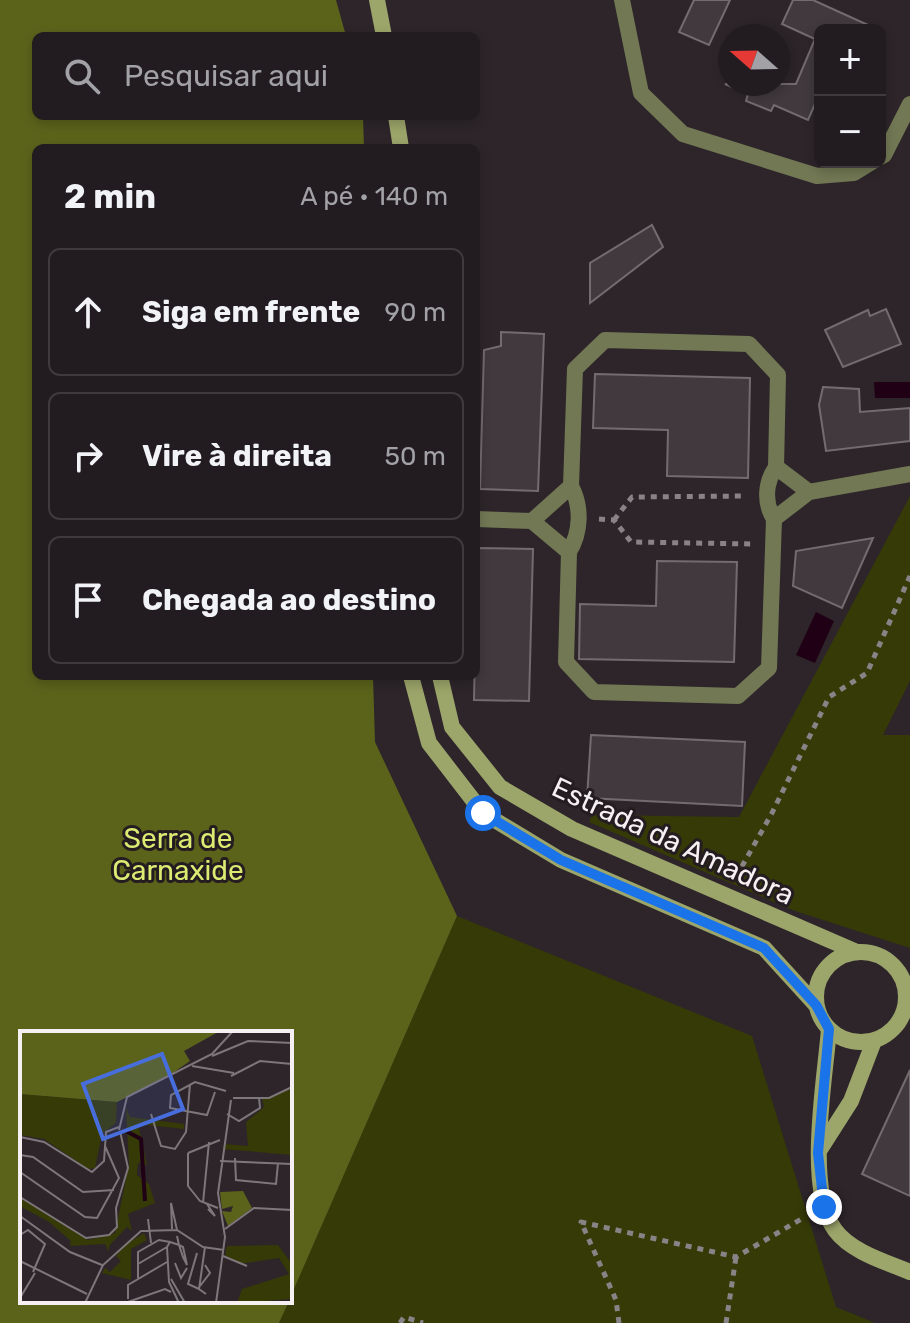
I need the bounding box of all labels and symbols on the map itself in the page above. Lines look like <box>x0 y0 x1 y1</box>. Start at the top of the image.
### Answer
north arrow <box>718 24 790 96</box>
street label: Estrada da Amadora <box>547 770 799 912</box>
route start <box>465 795 501 831</box>
park label: Serra de Carnaxide <box>112 822 244 887</box>
inset map <box>20 1031 292 1303</box>
route end <box>806 1189 842 1225</box>

